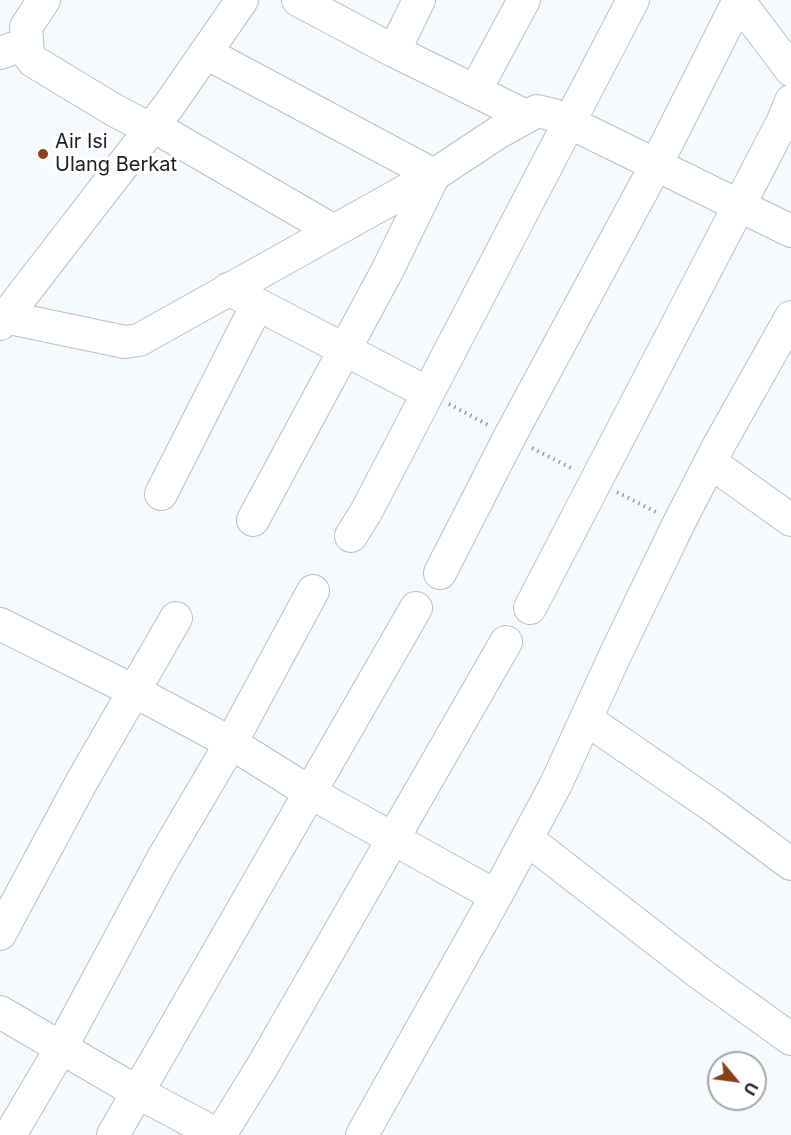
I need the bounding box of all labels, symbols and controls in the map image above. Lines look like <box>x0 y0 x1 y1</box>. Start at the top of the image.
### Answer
place label: Air Isi Ulang Berkat <box>55 130 177 177</box>
marker: Air Isi Ulang Berkat <box>36 147 50 161</box>
north arrow <box>707 1051 767 1111</box>
text: U <box>739 1079 763 1099</box>

